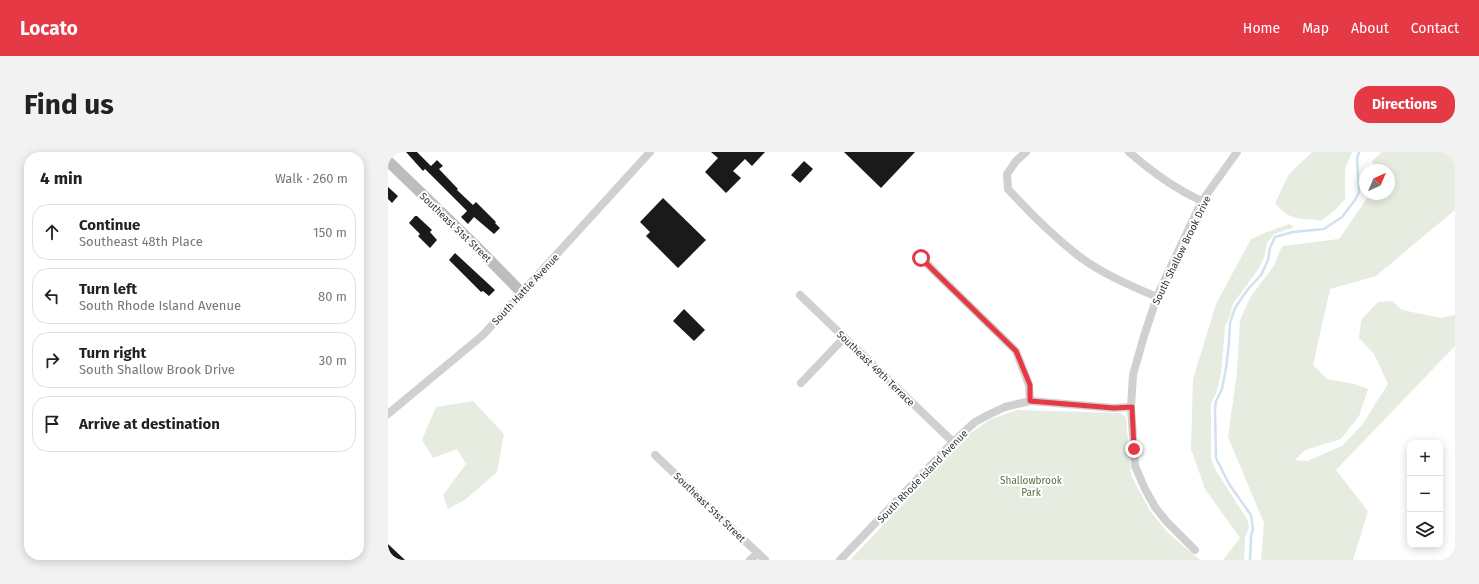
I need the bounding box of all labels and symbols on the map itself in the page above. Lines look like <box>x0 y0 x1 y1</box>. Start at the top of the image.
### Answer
north arrow <box>1359 164 1395 200</box>
street label: Southeast 51st Street <box>417 190 494 265</box>
street label: South Shallow Brook Drive <box>1150 194 1214 307</box>
route start <box>912 249 930 267</box>
street label: South Hattie Avenue <box>490 252 562 328</box>
street label: Southeast 49th Terrace <box>834 328 917 409</box>
street label: South Rhode Island Avenue <box>875 428 970 526</box>
route end <box>1125 440 1143 458</box>
street label: Southeast 51st Street <box>671 470 748 545</box>
park label: Shallowbrook Park <box>1000 475 1063 499</box>

